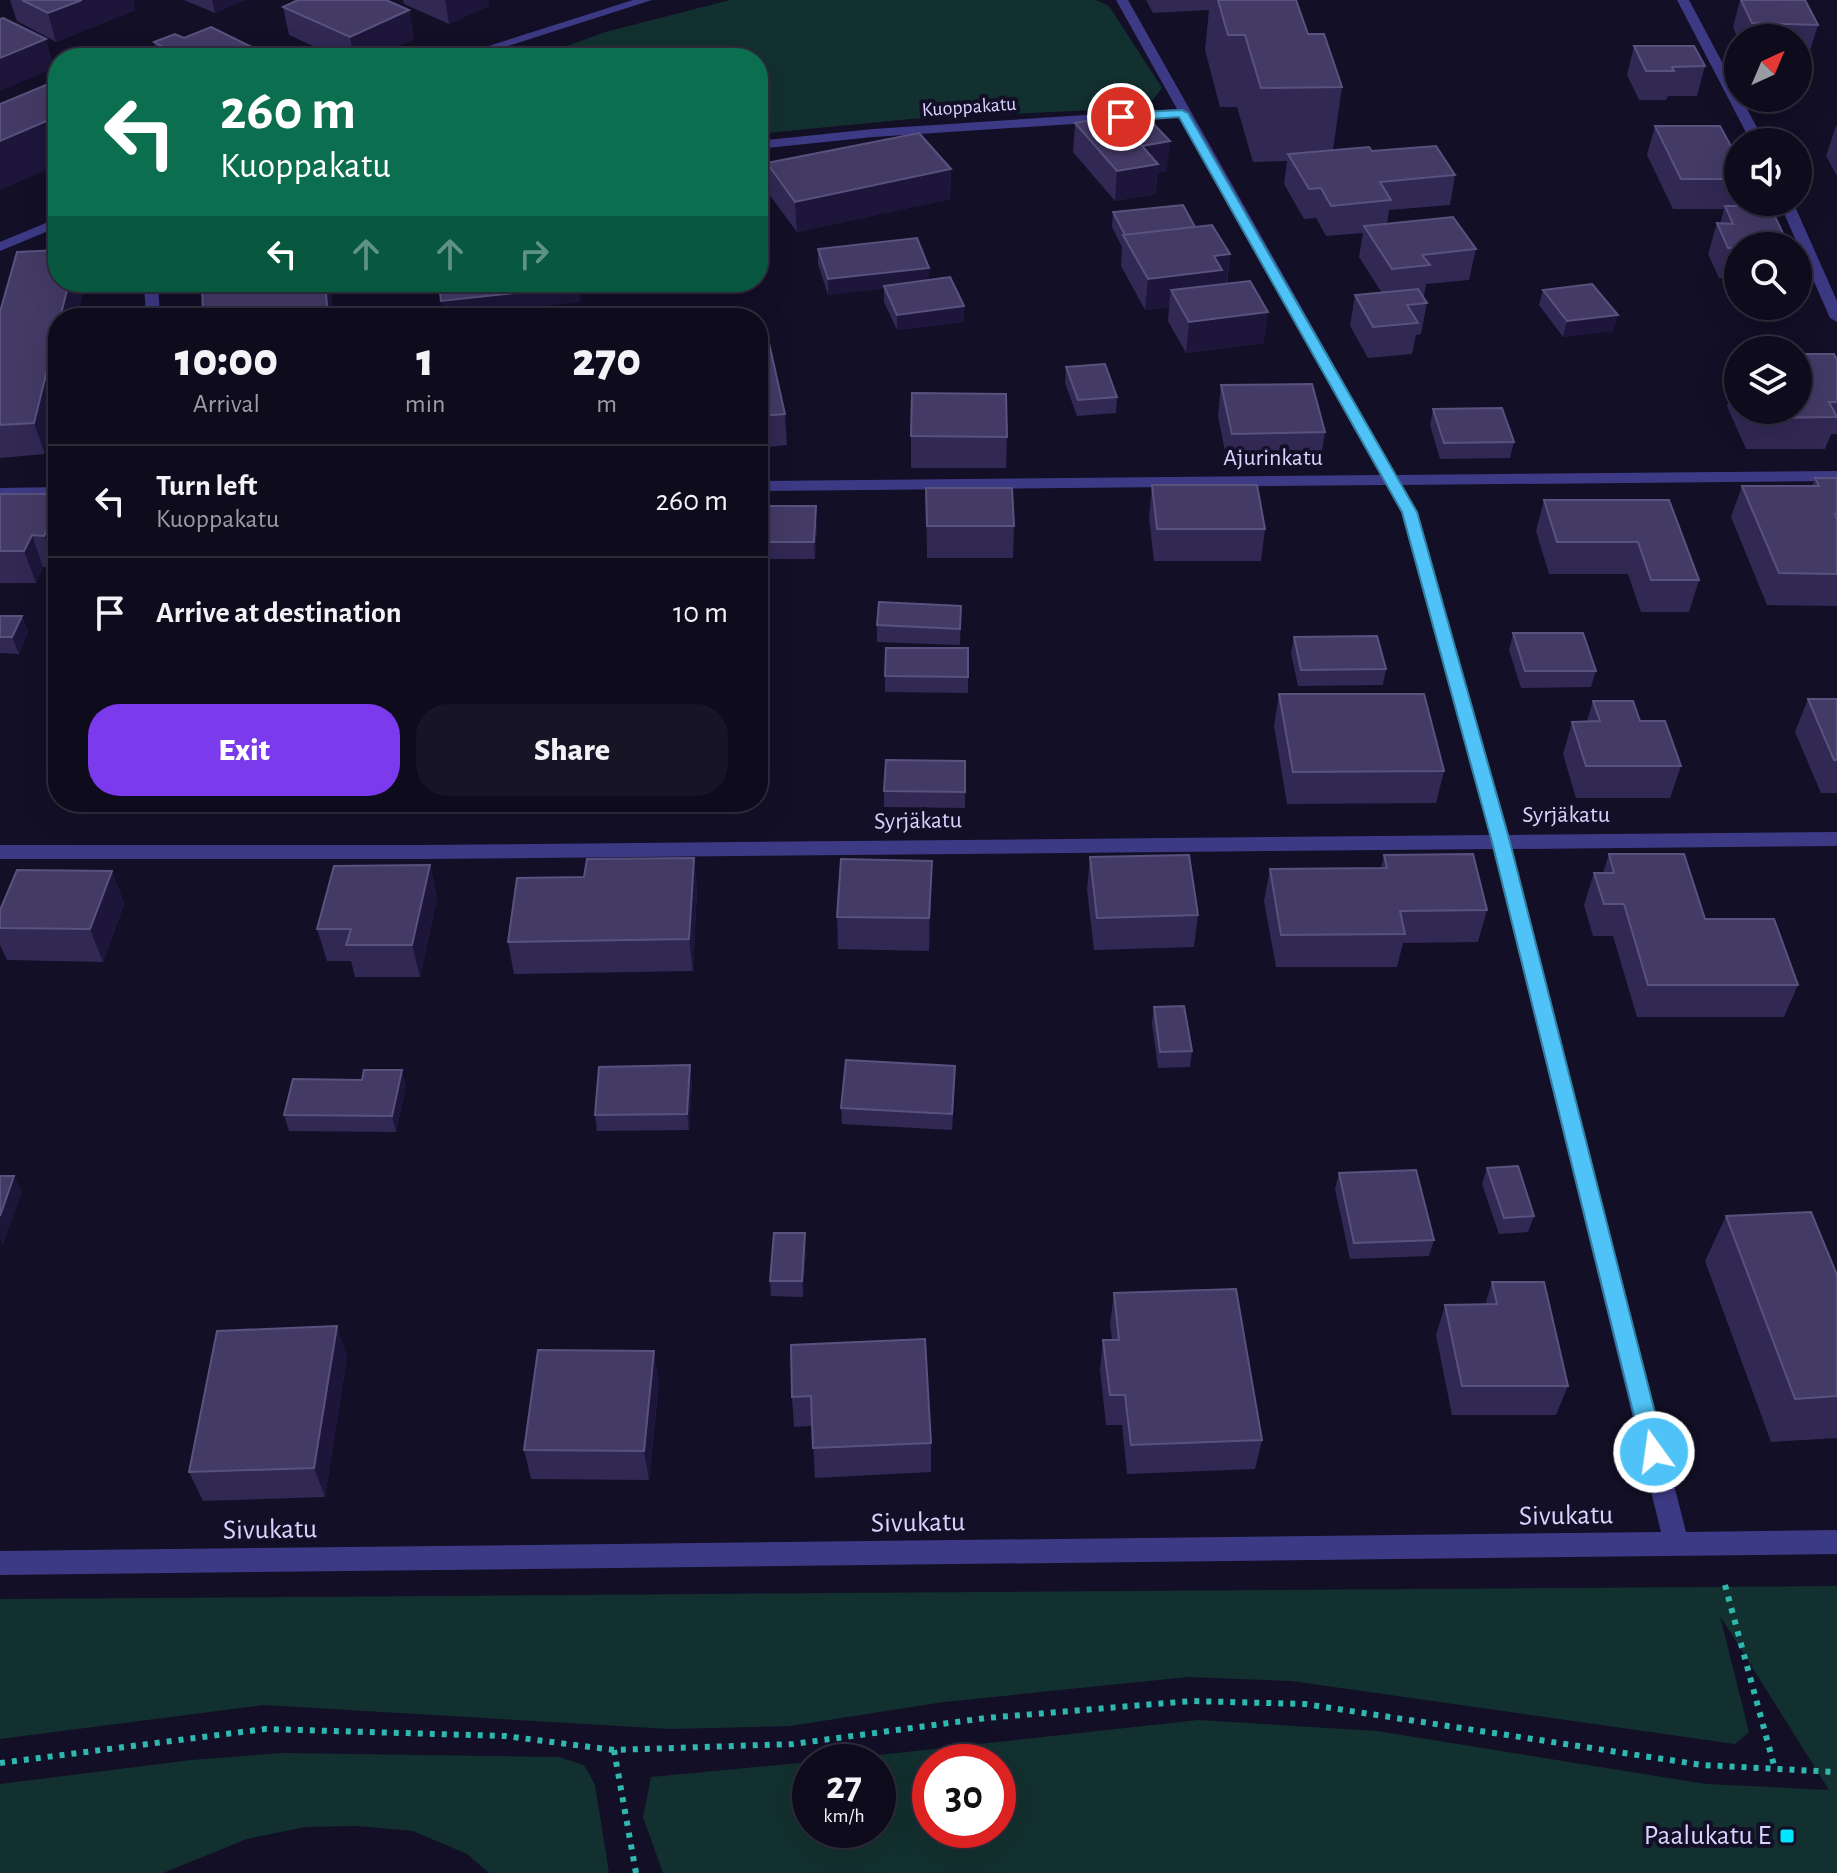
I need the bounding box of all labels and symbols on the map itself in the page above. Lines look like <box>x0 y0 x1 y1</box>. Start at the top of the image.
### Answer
north arrow <box>1724 24 1812 112</box>
pin <box>1087 83 1155 151</box>
street label: Kuoppakatu <box>921 94 1017 120</box>
street label: Ajurinkatu <box>1223 446 1323 470</box>
street label: Syrjäkatu <box>1522 803 1610 827</box>
street label: Syrjäkatu <box>874 808 962 834</box>
position arrow <box>1612 1410 1696 1494</box>
street label: Sivukatu <box>1519 1501 1613 1531</box>
street label: Sivukatu <box>871 1508 965 1538</box>
street label: Sivukatu <box>223 1515 317 1545</box>
speed limit sign: 30 <box>912 1744 1016 1848</box>
place label: Paalukatu E <box>1644 1822 1771 1850</box>
marker: Paalukatu E <box>1778 1827 1796 1845</box>

